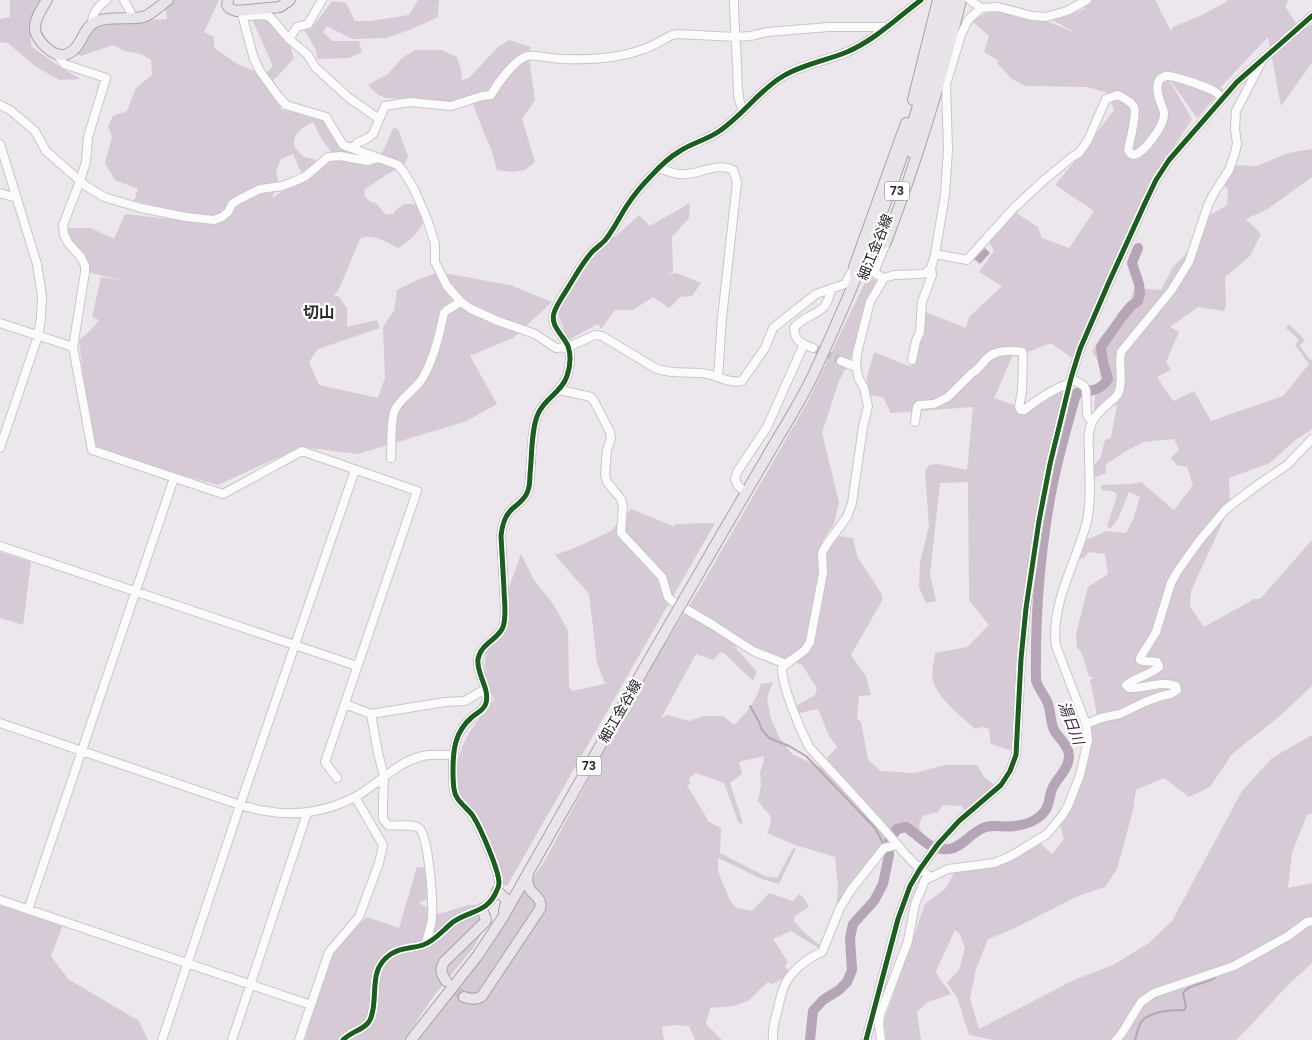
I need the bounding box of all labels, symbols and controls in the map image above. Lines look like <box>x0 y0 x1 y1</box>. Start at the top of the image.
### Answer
road number: 73 <box>884 182 910 200</box>
street label: 細江金谷線 <box>854 212 896 282</box>
district label: 切山 <box>303 303 335 322</box>
street label: 細江金谷線 <box>596 677 644 745</box>
water label: 湯日川 <box>1055 699 1088 749</box>
road number: 73 <box>576 756 602 776</box>

